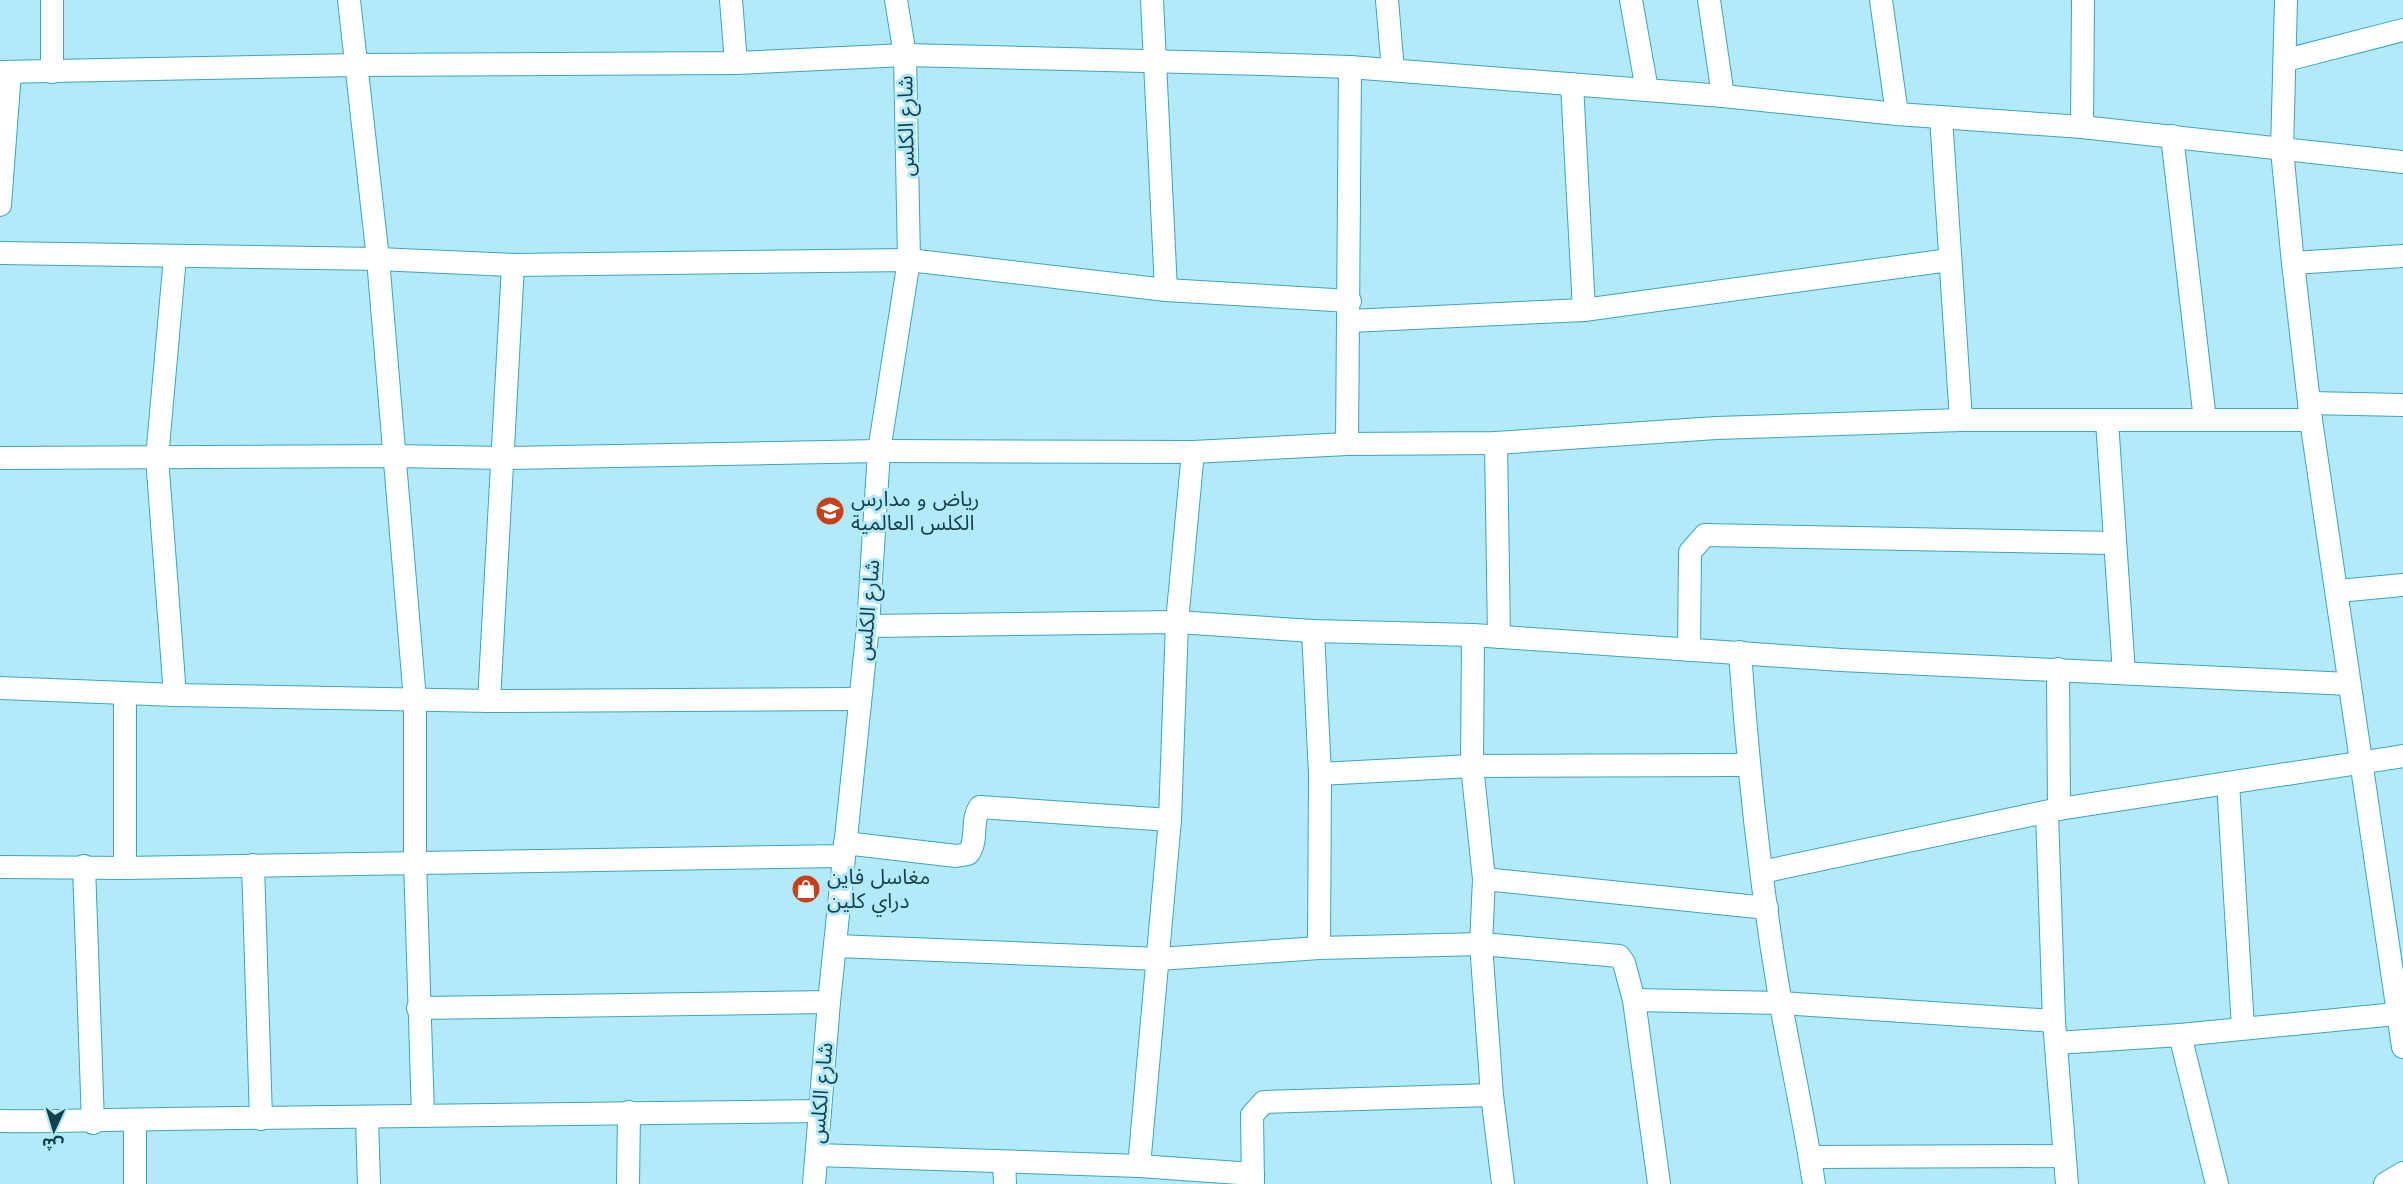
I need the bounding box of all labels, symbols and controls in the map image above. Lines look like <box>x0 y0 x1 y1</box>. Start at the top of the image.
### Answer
street label: شارع الكلس <box>890 75 922 177</box>
place label: رياض و مدارس الكلس العالمية <box>851 484 980 538</box>
school or university icon: رياض و مدارس الكلس العالمية <box>814 495 846 527</box>
street label: شارع الكلس <box>849 558 887 662</box>
place label: مغاسل فاين دراي كلين <box>827 862 930 917</box>
shop icon: مغاسل فاين دراي كلين <box>790 873 822 905</box>
street label: شارع الكلس <box>802 1041 840 1145</box>
north arrow <box>24 1100 84 1160</box>
text: ش <box>41 1132 65 1157</box>

